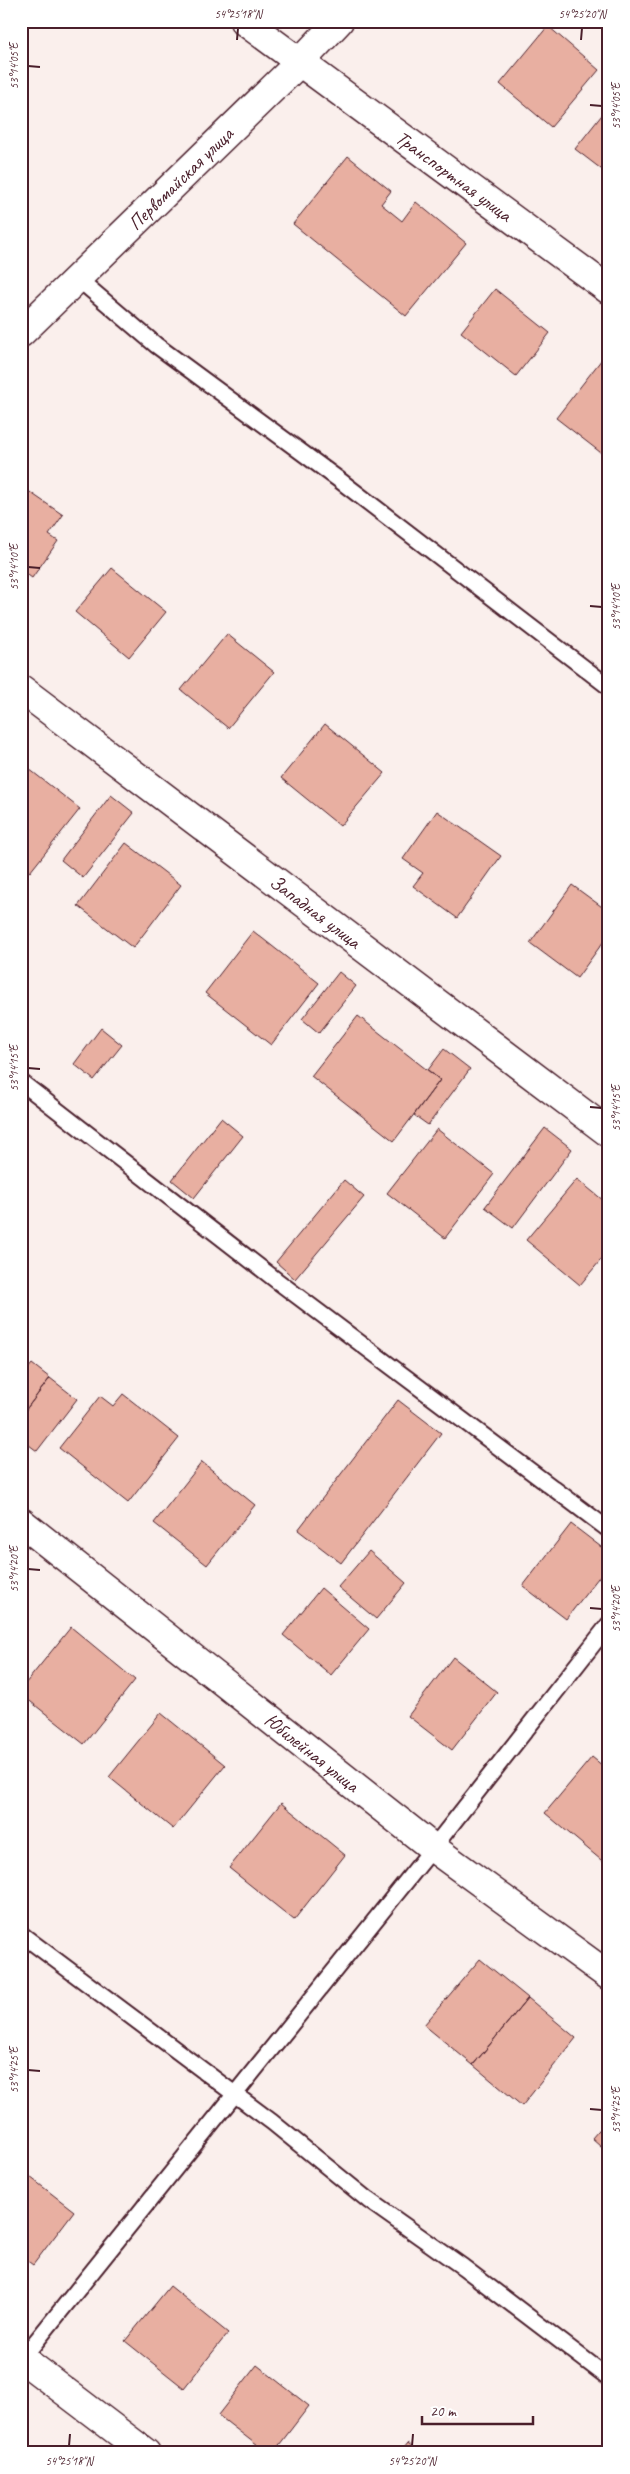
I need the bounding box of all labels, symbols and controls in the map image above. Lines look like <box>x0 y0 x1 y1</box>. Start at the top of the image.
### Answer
text: 54°25'18"N <box>214 6 263 22</box>
text: 54°25'20"N <box>558 6 607 22</box>
text: 53°14'05"E <box>6 41 22 89</box>
text: 53°14'05"E <box>608 81 624 129</box>
street label: Первомайская улица <box>122 120 240 235</box>
street label: Транспортная улица <box>391 125 518 228</box>
text: 53°14'10"E <box>6 542 22 590</box>
text: 53°14'10"E <box>608 582 624 630</box>
street label: Западная улица <box>265 869 367 955</box>
text: 53°14'15"E <box>6 1043 22 1091</box>
text: 53°14'15"E <box>608 1083 624 1131</box>
text: 53°14'20"E <box>6 1544 22 1592</box>
text: 53°14'20"E <box>608 1584 624 1632</box>
street label: Юбилейная улица <box>260 1707 366 1798</box>
text: 53°14'25"E <box>6 2045 22 2093</box>
text: 53°14'25"E <box>608 2085 624 2133</box>
scale bar <box>422 2394 534 2426</box>
text: 20 m <box>430 2402 457 2421</box>
text: 54°25'18"N <box>45 2453 94 2469</box>
text: 54°25'20"N <box>388 2453 437 2469</box>

